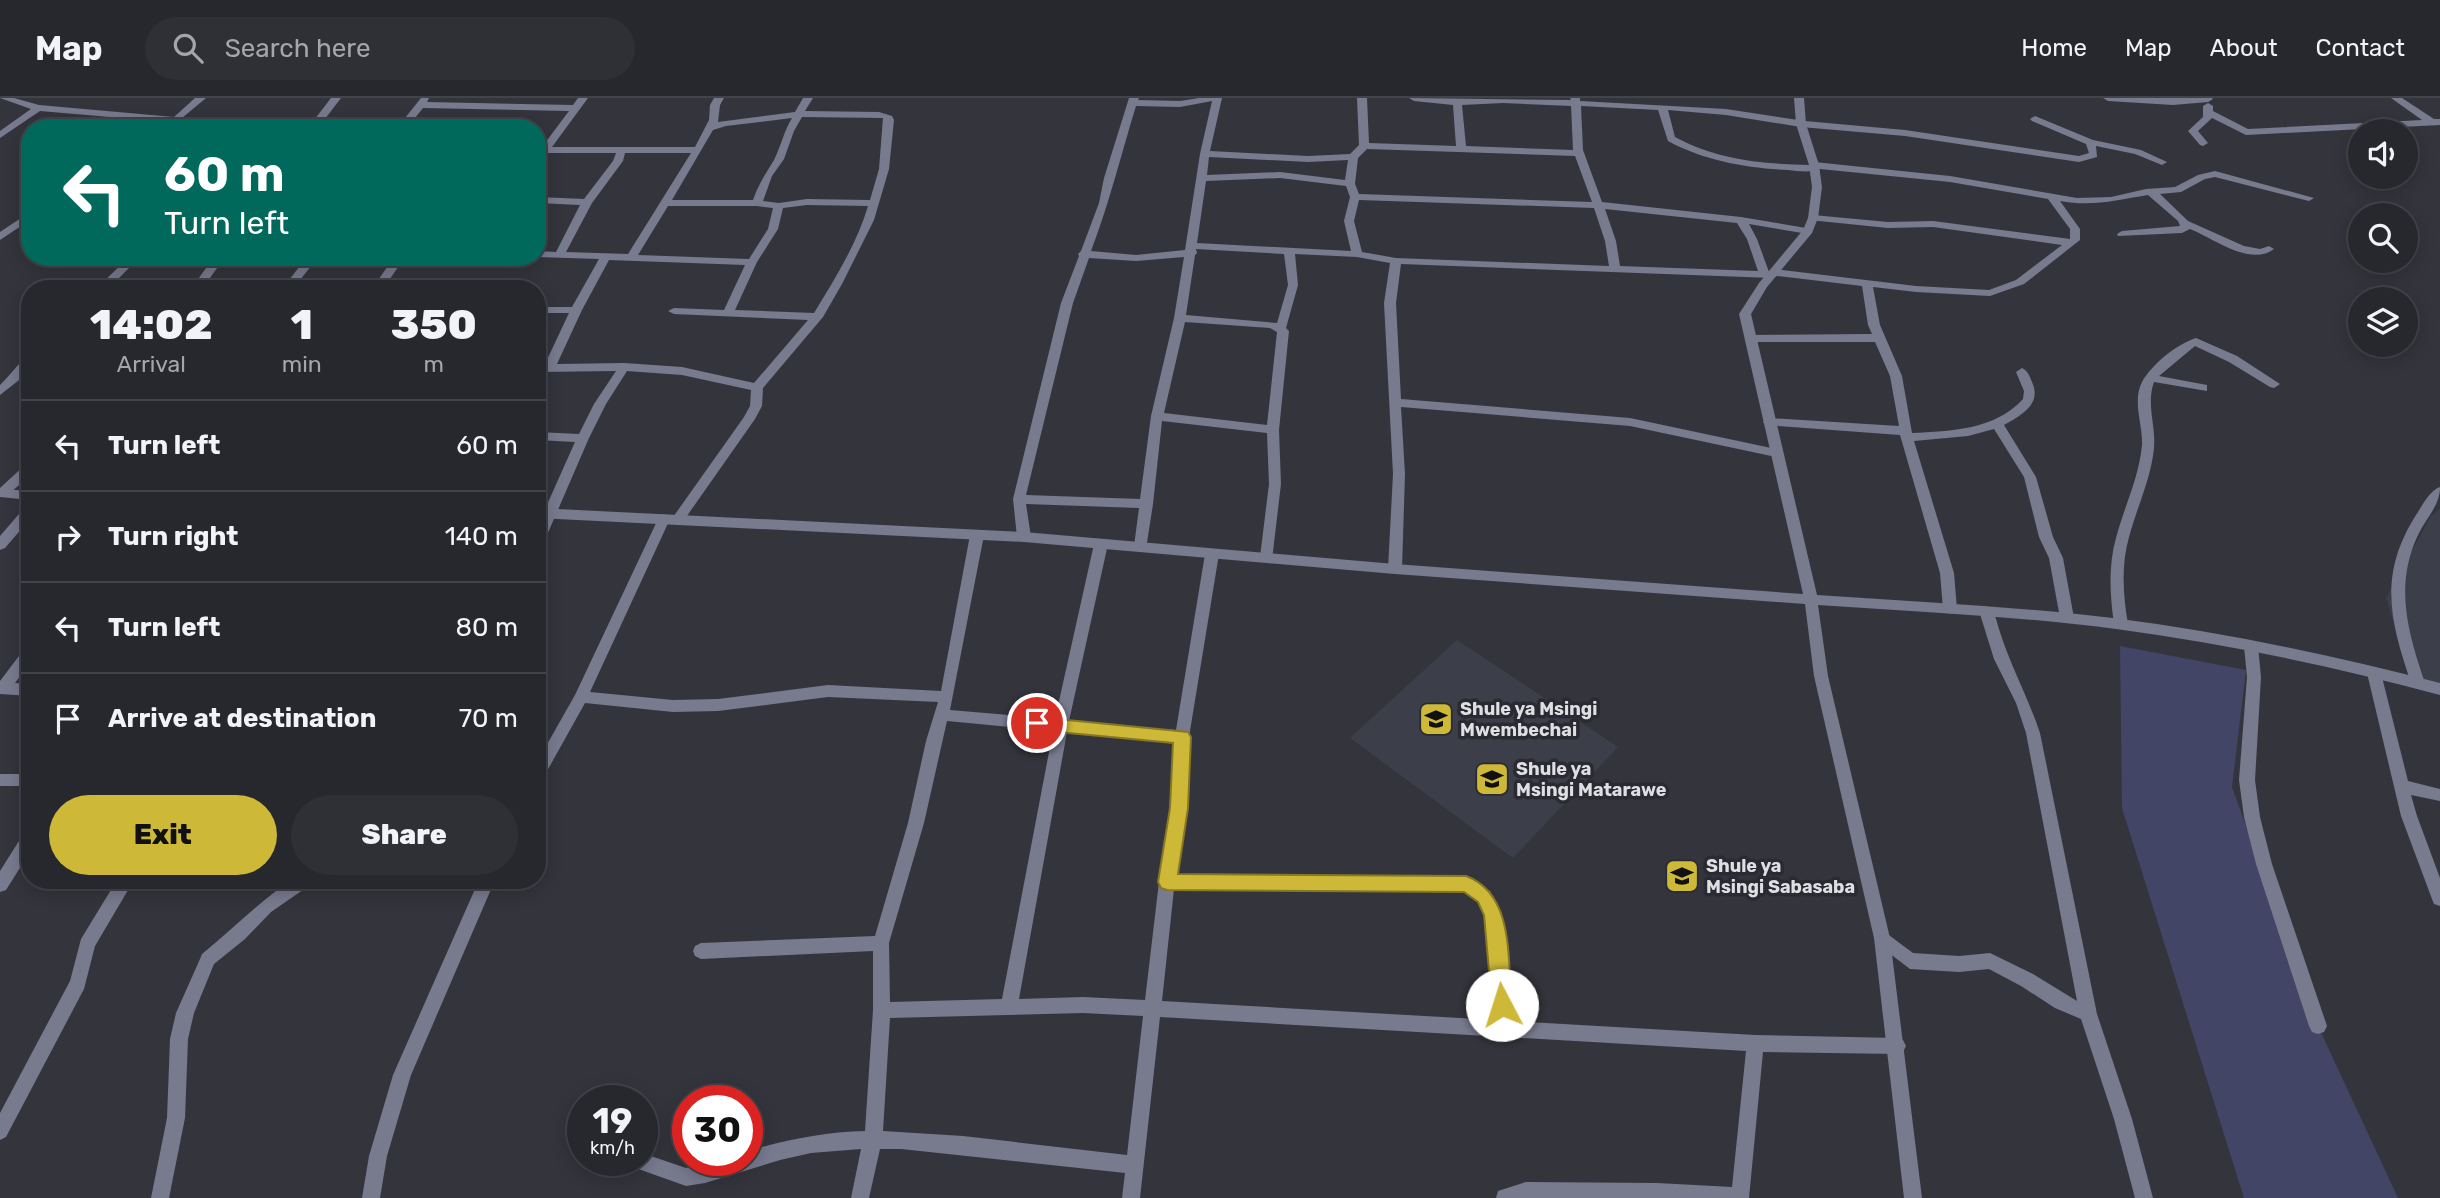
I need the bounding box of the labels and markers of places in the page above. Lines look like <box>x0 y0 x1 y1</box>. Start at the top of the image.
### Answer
pin <box>1007 693 1067 753</box>
place label: Shule ya Msingi Mwembechai <box>1460 698 1597 741</box>
school or university icon: Shule ya Msingi Mwembechai <box>1417 700 1455 738</box>
place label: Shule ya Msingi Matarawe <box>1516 758 1667 801</box>
school or university icon: Shule ya Msingi Matarawe <box>1473 760 1511 798</box>
place label: Shule ya Msingi Sabasaba <box>1706 855 1855 898</box>
school or university icon: Shule ya Msingi Sabasaba <box>1663 857 1701 895</box>

